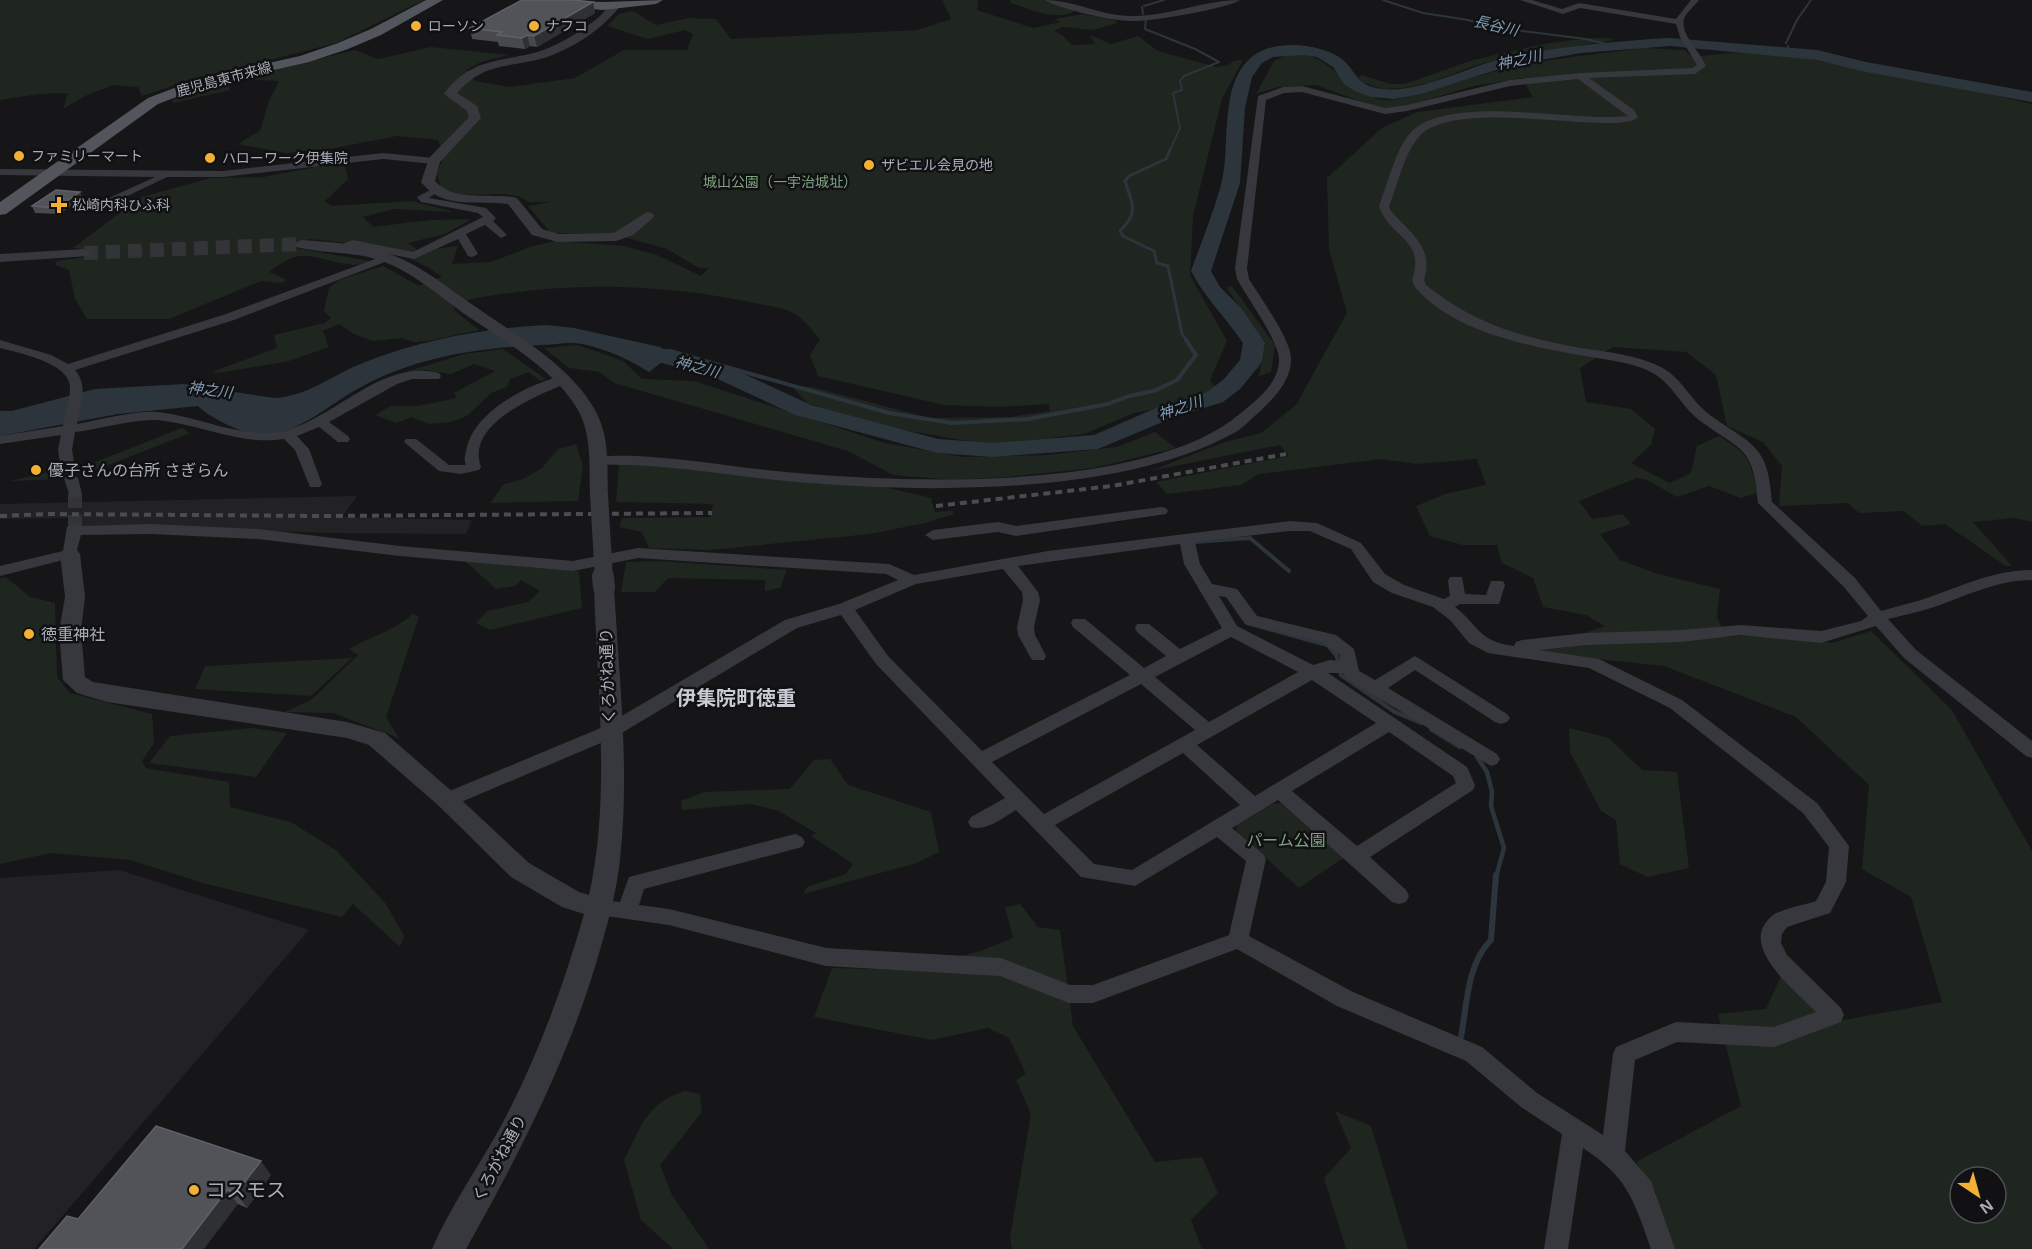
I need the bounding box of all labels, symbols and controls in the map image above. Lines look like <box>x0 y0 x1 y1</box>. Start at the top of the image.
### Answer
water label: 長谷川 <box>1472 12 1522 39</box>
place label: ローソン <box>428 18 484 34</box>
place label: ナフコ <box>546 18 588 34</box>
marker: ローソン <box>409 19 423 33</box>
marker: ナフコ <box>527 19 541 33</box>
water label: 神之川 <box>1495 46 1545 73</box>
street label: 鹿児島東市来線 <box>175 59 273 99</box>
place label: ファミリーマート <box>31 148 143 164</box>
marker: ファミリーマート <box>12 149 26 163</box>
place label: ハローワーク伊集院 <box>222 150 348 166</box>
marker: ハローワーク伊集院 <box>203 151 217 165</box>
place label: ザビエル会見の地 <box>881 157 993 173</box>
marker: ザビエル会見の地 <box>862 158 876 172</box>
park label: 城山公園（一宇治城址） <box>703 174 857 190</box>
marker: 松崎内科ひふ科 <box>50 196 68 214</box>
place label: 松崎内科ひふ科 <box>72 197 170 213</box>
water label: 神之川 <box>673 352 723 381</box>
water label: 神之川 <box>187 378 235 401</box>
water label: 神之川 <box>1156 392 1206 423</box>
place label: 優子さんの台所 さぎらん <box>48 462 228 479</box>
marker: 優子さんの台所 さぎらん <box>29 463 43 477</box>
place label: 徳重神社 <box>41 626 105 643</box>
marker: 徳重神社 <box>22 627 36 641</box>
street label: くろがね通り <box>597 628 618 724</box>
district label: 伊集院町徳重 <box>676 687 796 709</box>
park label: パーム公園 <box>1246 832 1326 849</box>
street label: くろがね通り <box>469 1112 529 1205</box>
north arrow <box>1948 1165 2008 1225</box>
place label: コスモス <box>206 1179 286 1201</box>
marker: コスモス <box>187 1183 201 1197</box>
text: N <box>1977 1196 1996 1217</box>

